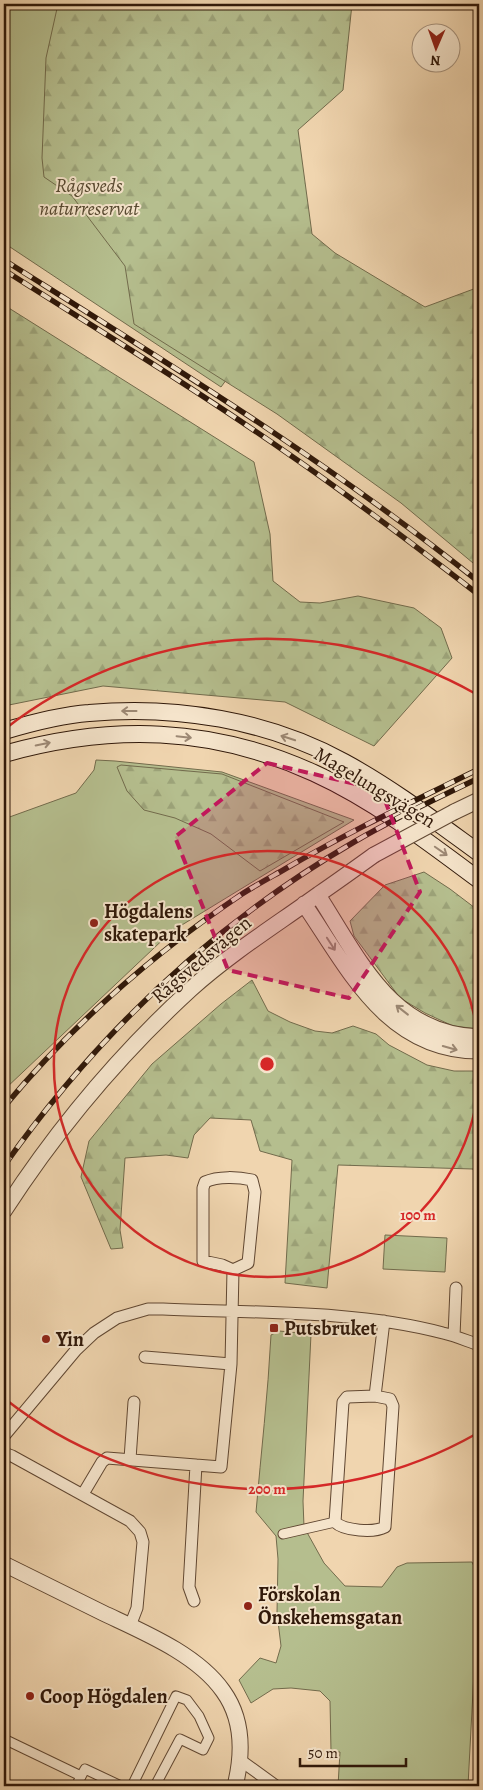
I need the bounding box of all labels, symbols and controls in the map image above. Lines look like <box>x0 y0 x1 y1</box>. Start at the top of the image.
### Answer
north arrow <box>410 22 460 72</box>
text: N <box>430 51 441 70</box>
park label: Rågsveds naturreservat <box>39 172 140 222</box>
one-way arrow <box>121 706 138 716</box>
one-way arrow <box>176 732 192 741</box>
one-way arrow <box>281 733 297 742</box>
one-way arrow <box>35 739 51 748</box>
street label: Magelungsvägen <box>309 740 441 834</box>
one-way arrow <box>434 846 447 857</box>
place label: Högdalens skatepark <box>104 898 193 948</box>
street label: Rågsvedsvägen <box>145 909 257 1009</box>
marker: Högdalens skatepark <box>88 917 100 929</box>
one-way arrow <box>327 937 337 951</box>
one-way arrow <box>396 1004 409 1015</box>
one-way arrow <box>441 1044 457 1054</box>
centre of rings <box>258 1055 276 1073</box>
text: 100 m <box>400 1205 436 1225</box>
place label: Putsbruket <box>284 1315 377 1342</box>
marker: Putsbruket <box>268 1322 280 1334</box>
place label: Yin <box>55 1326 84 1353</box>
marker: Yin <box>40 1333 52 1345</box>
text: 200 m <box>248 1479 286 1499</box>
place label: Förskolan Önskehemsgatan <box>258 1581 402 1631</box>
marker: Förskolan Önskehemsgatan <box>242 1600 254 1612</box>
place label: Coop Högdalen <box>40 1683 168 1710</box>
marker: Coop Högdalen <box>24 1690 36 1702</box>
scale bar <box>300 1735 407 1767</box>
text: 50 m <box>308 1743 338 1763</box>

